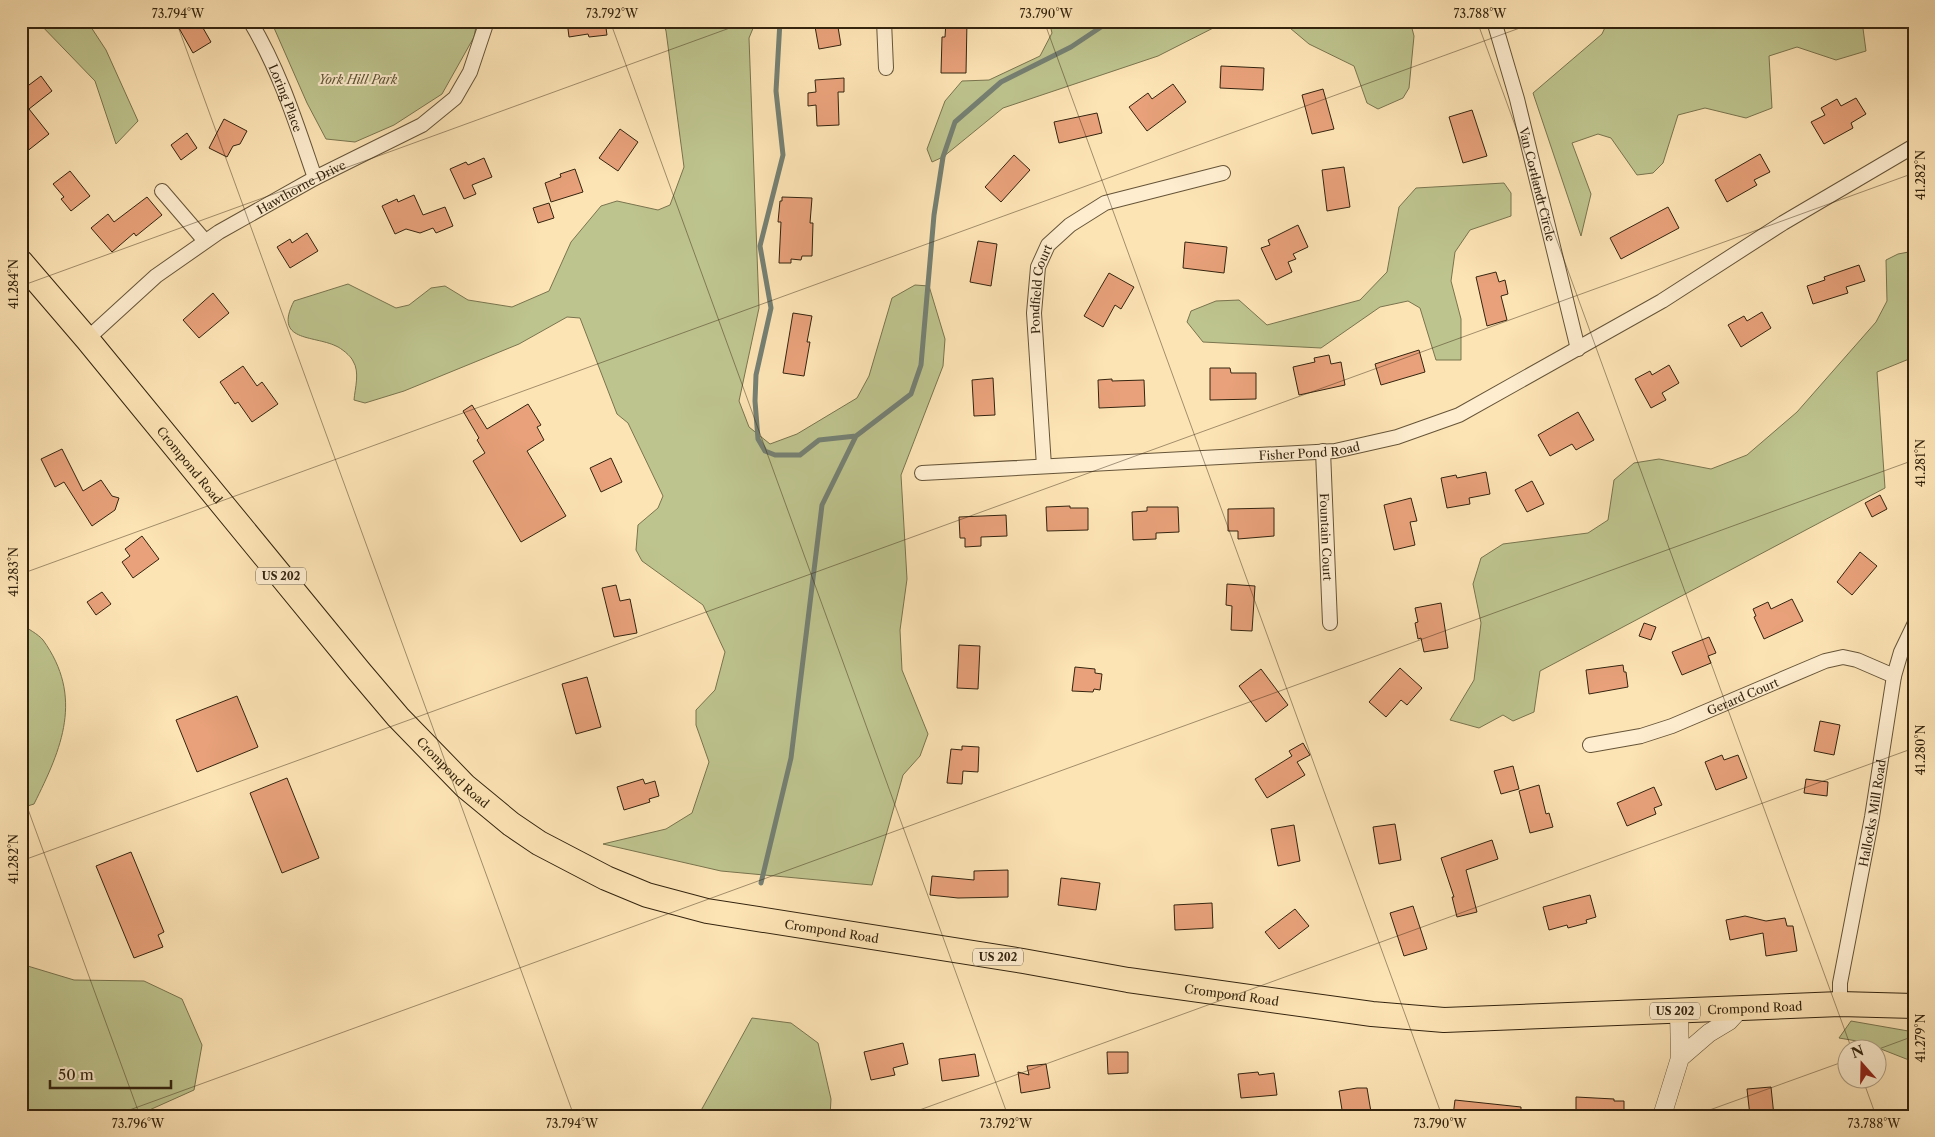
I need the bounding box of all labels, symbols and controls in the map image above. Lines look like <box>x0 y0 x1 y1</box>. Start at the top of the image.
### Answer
text: 73.794°W <box>152 6 205 21</box>
text: 73.792°W <box>586 6 639 21</box>
text: 73.790°W <box>1019 6 1073 21</box>
text: 73.788°W <box>1454 6 1507 21</box>
street label: Loring Place <box>266 61 306 134</box>
park label: York Hill Park <box>319 72 398 87</box>
street label: Van Cortlandt Circle <box>1516 124 1559 243</box>
text: 41.282°N <box>1913 150 1928 200</box>
street label: Hawthorne Drive <box>254 156 348 217</box>
street label: Pondfield Court <box>1026 241 1055 335</box>
text: 41.284°N <box>6 259 21 309</box>
street label: Crompond Road <box>154 423 226 507</box>
street label: Fisher Pond Road <box>1258 438 1362 463</box>
text: 41.281°N <box>1913 439 1928 487</box>
street label: Fountain Court <box>1317 493 1336 582</box>
text: 41.283°N <box>6 547 21 597</box>
road number: US 202 <box>256 568 306 584</box>
street label: Gerard Court <box>1704 674 1781 718</box>
text: 41.280°N <box>1913 725 1928 775</box>
street label: Crompond Road <box>414 734 493 811</box>
street label: Hallocks Mill Road <box>1855 758 1888 868</box>
text: 41.282°N <box>6 834 21 884</box>
street label: Crompond Road <box>784 916 881 946</box>
road number: US 202 <box>973 949 1023 966</box>
street label: Crompond Road <box>1184 980 1281 1009</box>
street label: Crompond Road <box>1707 998 1803 1017</box>
road number: US 202 <box>1650 1002 1700 1019</box>
text: 41.279°N <box>1913 1013 1928 1062</box>
north arrow <box>1838 1040 1888 1090</box>
text: N <box>1849 1041 1866 1062</box>
scale bar <box>50 1057 171 1089</box>
text: 50 m <box>58 1065 94 1084</box>
text: 73.796°W <box>112 1116 165 1131</box>
text: 73.794°W <box>546 1116 599 1131</box>
text: 73.792°W <box>980 1116 1033 1131</box>
text: 73.790°W <box>1413 1116 1467 1131</box>
text: 73.788°W <box>1848 1116 1901 1131</box>

